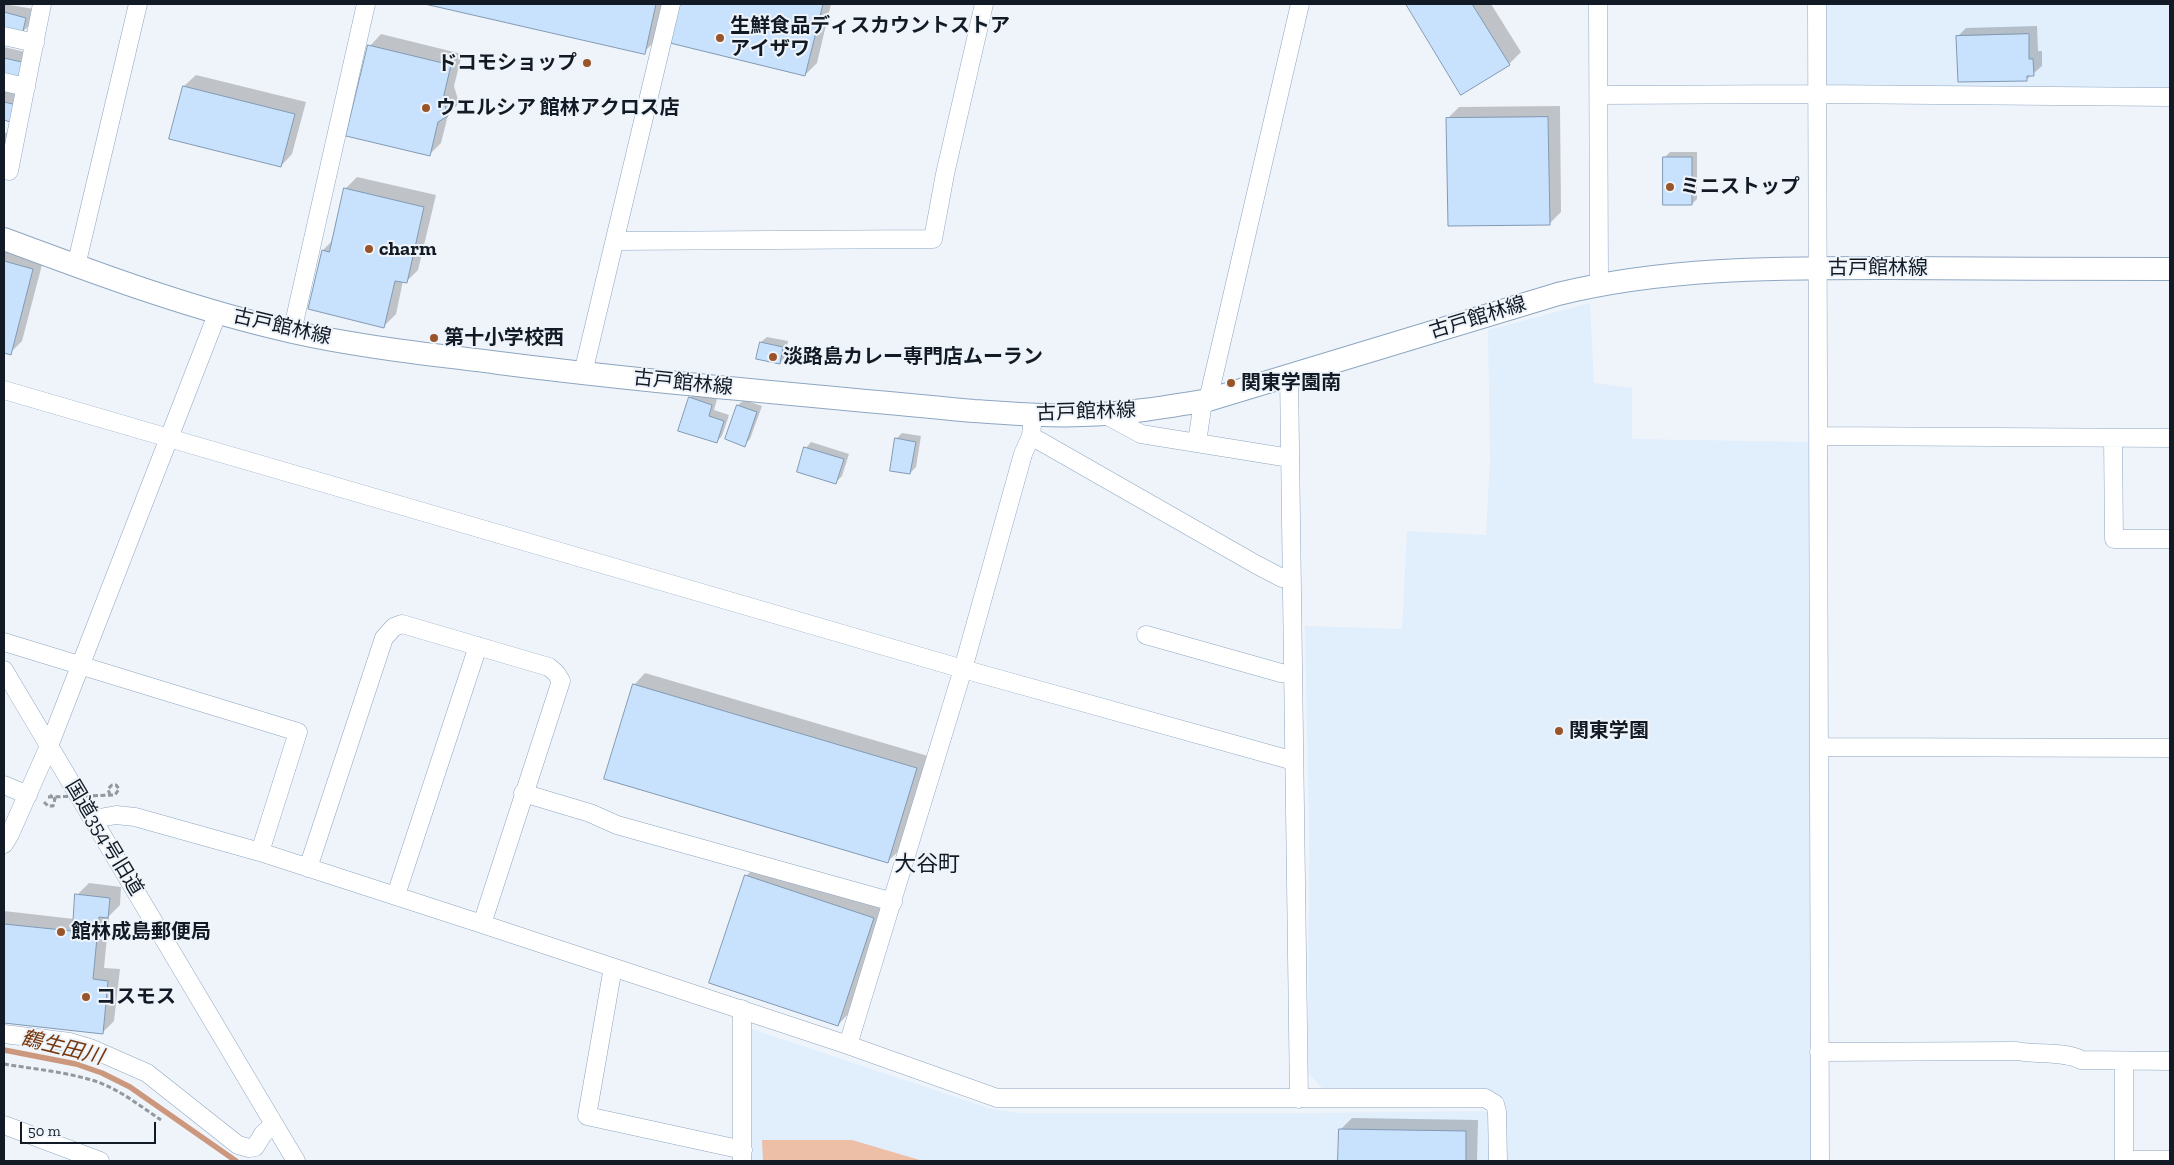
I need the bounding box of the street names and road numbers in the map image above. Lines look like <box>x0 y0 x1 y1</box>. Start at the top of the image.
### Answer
street label: 古戸館林線 <box>1828 256 1928 280</box>
street label: 古戸館林線 <box>1427 292 1529 344</box>
street label: 古戸館林線 <box>231 304 333 350</box>
street label: 古戸館林線 <box>632 366 734 400</box>
street label: 古戸館林線 <box>1036 398 1136 426</box>
street label: 国道354号旧道 <box>60 776 148 900</box>

